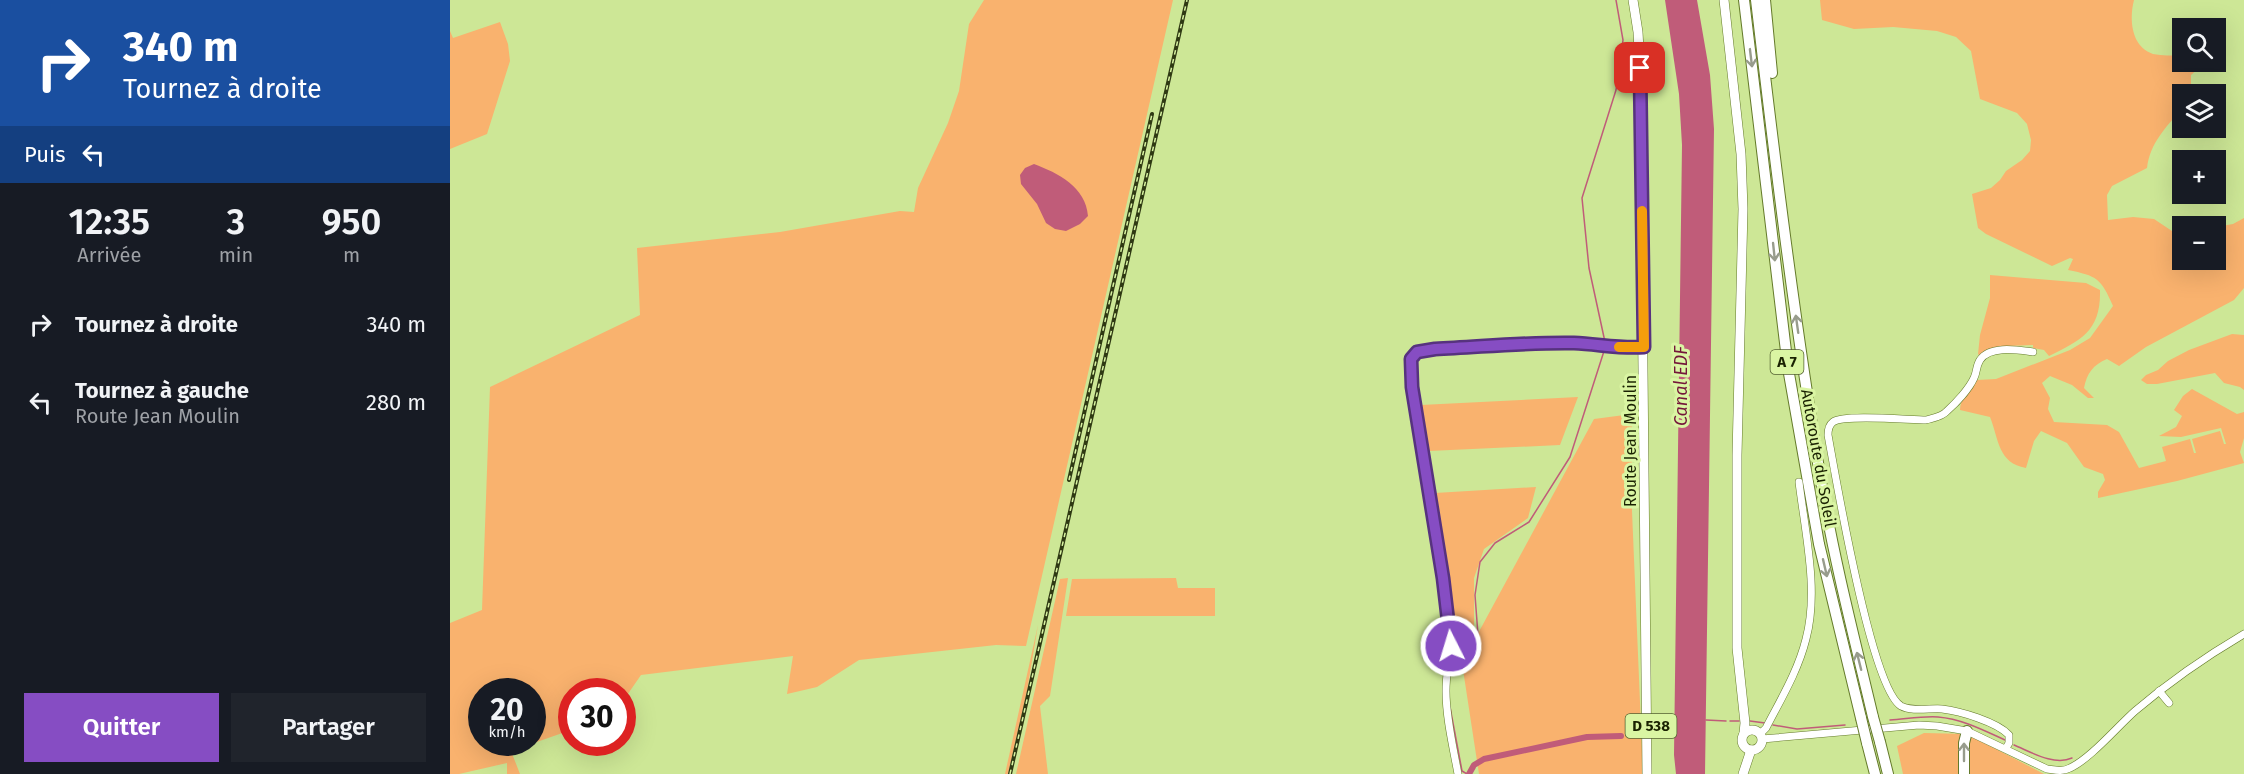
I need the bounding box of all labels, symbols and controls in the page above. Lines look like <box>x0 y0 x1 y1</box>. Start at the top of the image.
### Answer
map controls <box>2172 18 2226 270</box>
button: search <box>2172 18 2226 72</box>
text: 340 m <box>123 22 239 72</box>
icon: right <box>24 24 102 102</box>
pin <box>1614 42 1665 93</box>
one-way arrow <box>1746 48 1757 67</box>
icon: arrive <box>1623 51 1656 84</box>
text: Tournez à droite <box>123 73 322 105</box>
button: layers <box>2172 84 2226 138</box>
icon: left <box>77 138 110 171</box>
text: Puis <box>24 141 65 168</box>
button: + <box>2172 150 2226 204</box>
text: 12:35 <box>69 200 150 244</box>
text: 3 <box>227 200 245 244</box>
text: 950 <box>322 200 381 244</box>
button: − <box>2172 216 2226 270</box>
one-way arrow <box>1769 241 1780 261</box>
text: Arrivée <box>77 243 141 267</box>
text: min <box>219 243 253 267</box>
text: m <box>343 243 360 267</box>
icon: right <box>24 308 57 341</box>
text: Tournez à droite <box>75 311 238 338</box>
text: 340 m <box>366 311 426 338</box>
one-way arrow <box>1792 315 1803 335</box>
water label: Canal EDF <box>1670 345 1692 426</box>
road number: A 7 <box>1770 350 1804 374</box>
street label: Route Jean Moulin <box>1621 375 1640 507</box>
text: Tournez à gauche <box>75 377 249 404</box>
icon: left <box>24 386 57 419</box>
street label: Autoroute du Soleil <box>1797 388 1840 529</box>
text: 280 m <box>366 389 426 416</box>
text: Route Jean Moulin <box>75 404 240 428</box>
one-way arrow <box>1819 559 1831 578</box>
position arrow <box>1419 614 1483 678</box>
one-way arrow <box>1853 651 1865 670</box>
speed limit sign: 30 <box>558 678 636 756</box>
text: 20 <box>490 692 524 728</box>
button: Quitter <box>24 693 219 762</box>
button: Partager <box>231 693 426 762</box>
road number: D 538 <box>1626 714 1676 738</box>
text: km/h <box>488 723 526 741</box>
one-way arrow <box>1958 743 1970 763</box>

